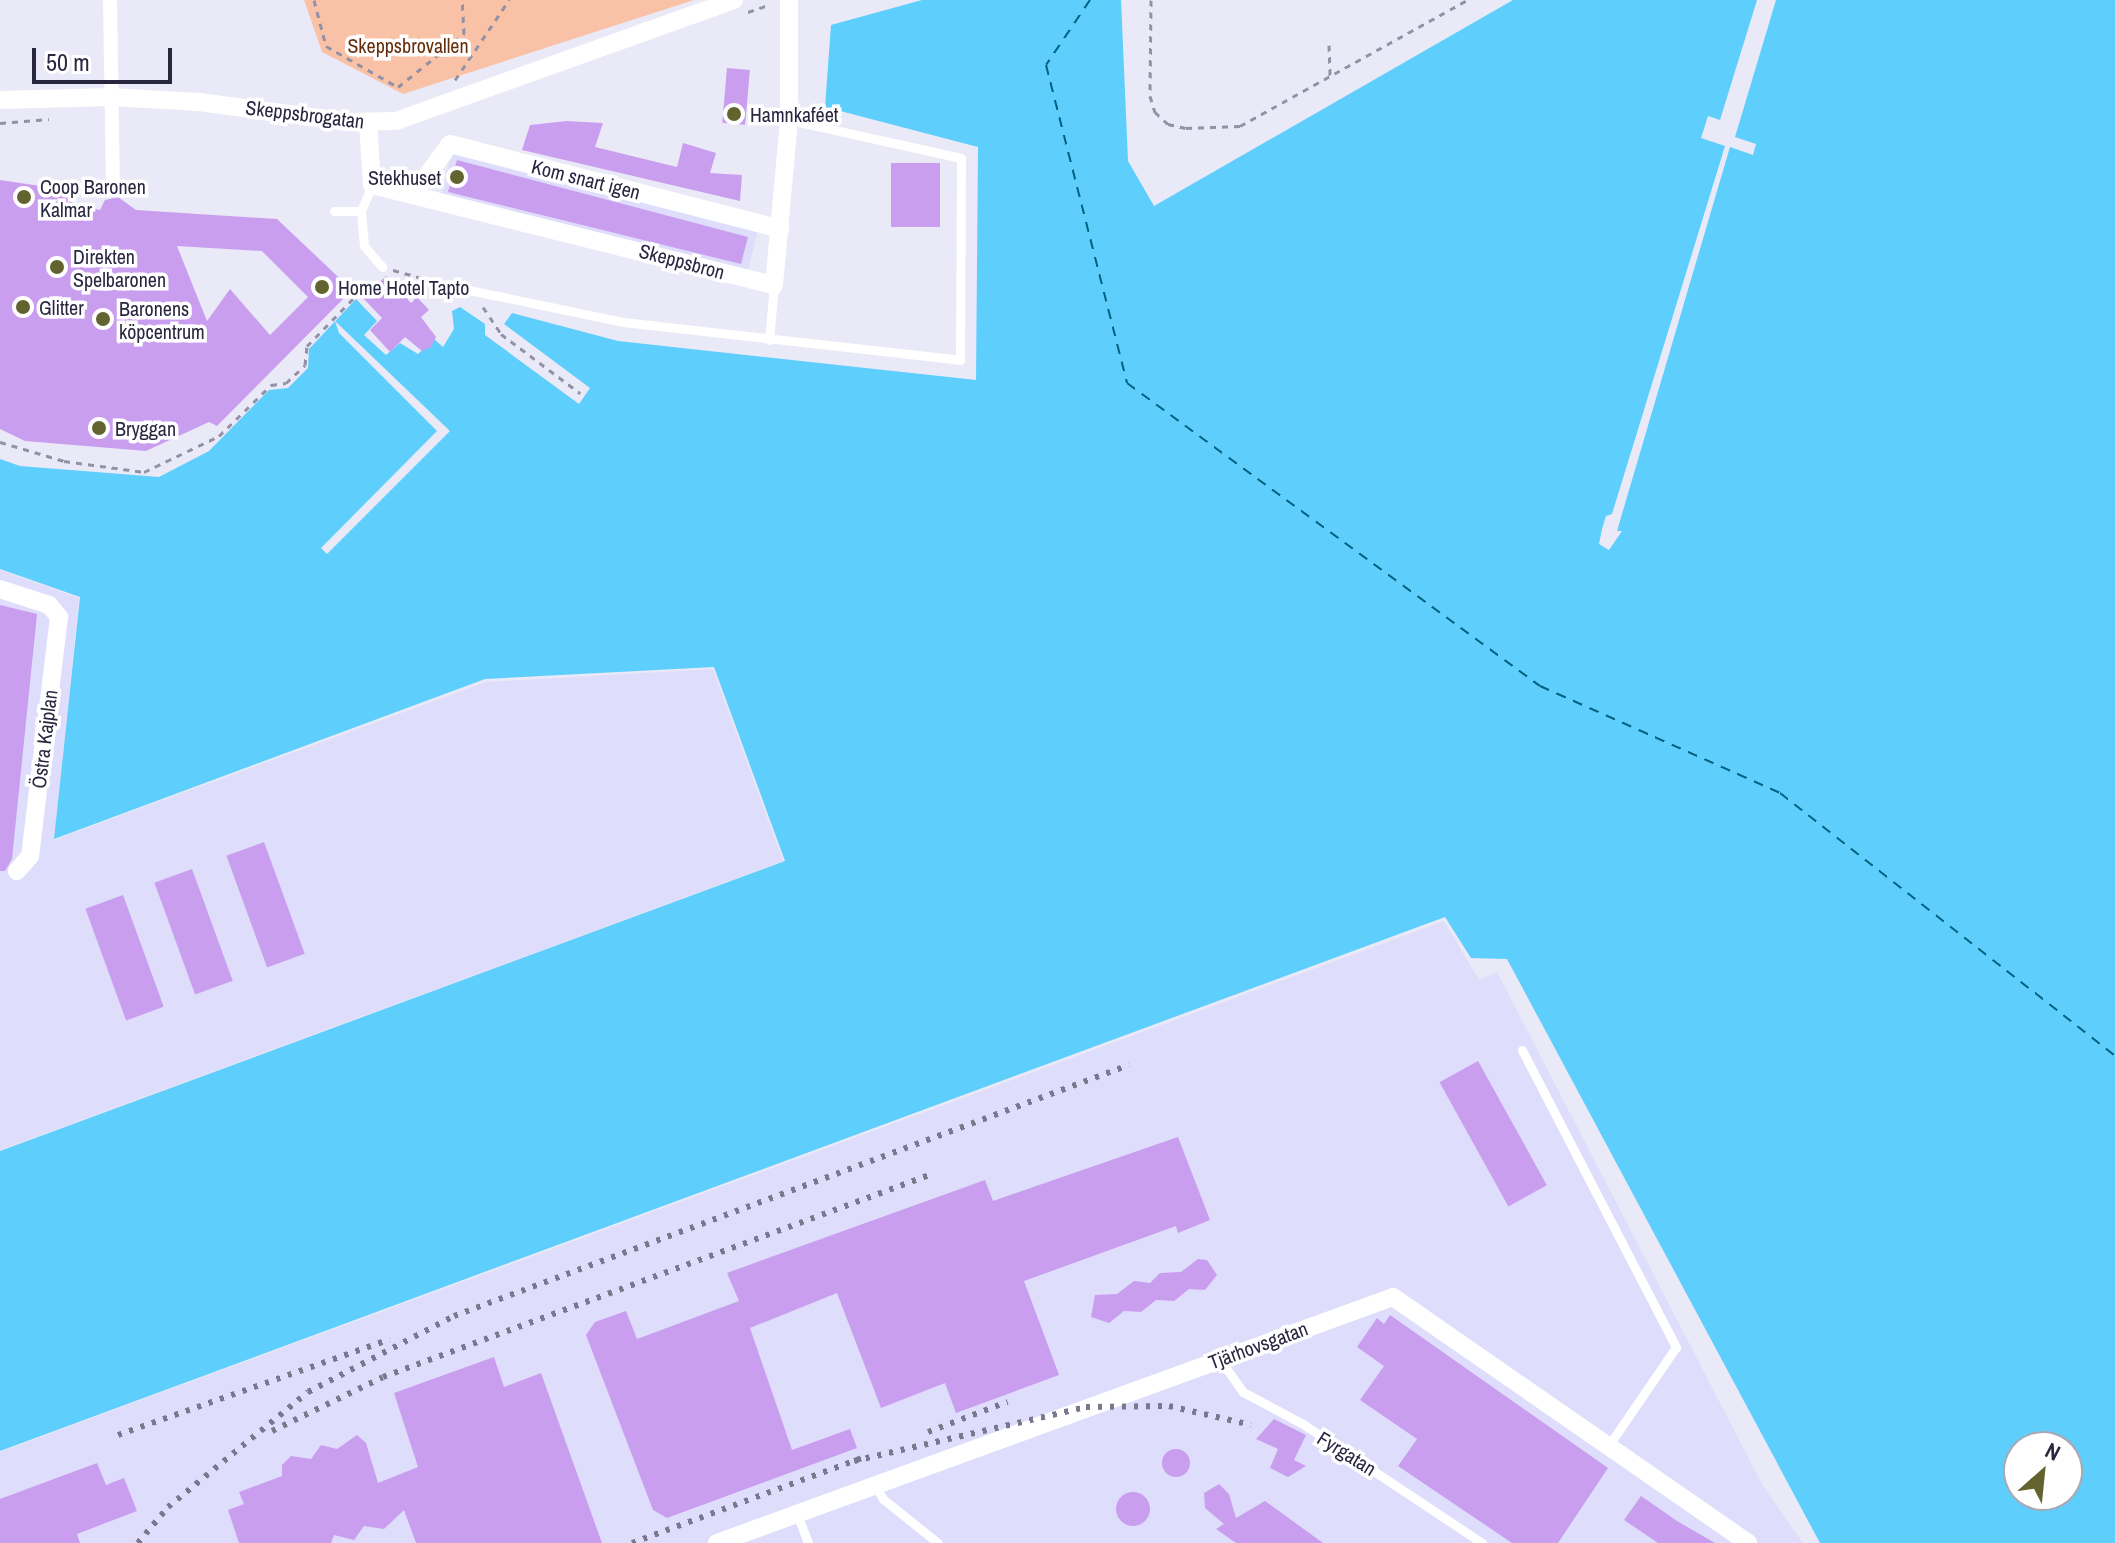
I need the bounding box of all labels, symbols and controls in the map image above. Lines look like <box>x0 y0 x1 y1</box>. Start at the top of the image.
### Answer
scale bar <box>36 32 176 82</box>
park label: Skeppsbrovallen <box>347 33 469 57</box>
text: 50 m <box>46 46 90 78</box>
street label: Skeppsbrogatan <box>244 95 366 133</box>
place label: Hamnkaféet <box>750 102 838 126</box>
marker: Hamnkaféet <box>725 105 743 123</box>
street label: Kom snart igen <box>529 154 643 204</box>
place label: Stekhuset <box>368 165 441 189</box>
marker: Stekhuset <box>448 168 466 186</box>
place label: Coop Baronen Kalmar <box>40 174 146 221</box>
marker: Coop Baronen Kalmar <box>15 188 33 206</box>
street label: Skeppsbron <box>637 238 727 284</box>
place label: Direkten Spelbaronen <box>73 244 166 291</box>
marker: Direkten Spelbaronen <box>48 258 66 276</box>
place label: Home Hotel Tapto <box>338 275 470 299</box>
marker: Home Hotel Tapto <box>313 278 331 296</box>
place label: Glitter <box>39 295 84 319</box>
place label: Baronens köpcentrum <box>119 296 205 343</box>
marker: Glitter <box>14 298 32 316</box>
marker: Baronens köpcentrum <box>94 310 112 328</box>
place label: Bryggan <box>115 416 176 440</box>
marker: Bryggan <box>90 419 108 437</box>
street label: Östra Kajplan <box>26 688 62 790</box>
street label: Tjärhovsgatan <box>1205 1316 1311 1374</box>
street label: Fyrgatan <box>1313 1426 1381 1480</box>
north arrow <box>2003 1431 2083 1511</box>
text: N <box>2040 1435 2066 1468</box>

